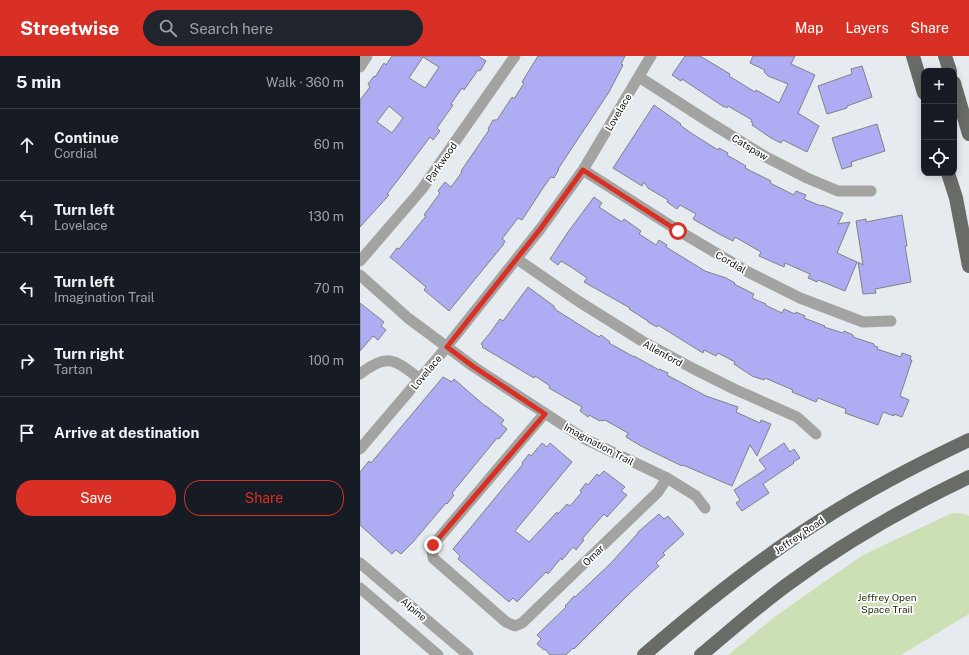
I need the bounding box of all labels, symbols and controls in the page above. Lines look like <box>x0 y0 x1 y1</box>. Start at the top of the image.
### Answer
search box <box>143 10 423 46</box>
text: Streetwise <box>20 17 119 39</box>
icon: search <box>157 17 179 39</box>
text: Search here <box>189 20 273 37</box>
text: Map <box>795 20 823 36</box>
text: Layers <box>845 20 889 36</box>
text: Share <box>911 20 949 36</box>
map controls <box>921 68 957 176</box>
button: + <box>921 68 957 104</box>
text: 5 min <box>16 72 61 92</box>
text: Walk · 360 m <box>266 75 344 90</box>
street label: Lovelace <box>602 91 634 133</box>
button: − <box>921 104 957 140</box>
text: Continue <box>54 129 119 146</box>
street label: Catspaw <box>730 132 770 163</box>
icon: ahead <box>16 134 38 156</box>
text: 60 m <box>314 137 344 152</box>
street label: Parkwood <box>423 140 459 184</box>
button: locate <box>921 140 957 176</box>
text: Cordial <box>54 146 97 161</box>
text: Turn left <box>54 201 115 218</box>
icon: left <box>16 206 38 228</box>
text: 130 m <box>308 209 344 224</box>
text: Lovelace <box>54 218 108 233</box>
route start <box>669 222 687 240</box>
street label: Cordial <box>714 248 748 276</box>
text: Turn left <box>54 273 115 290</box>
icon: left <box>16 278 38 300</box>
text: 70 m <box>314 281 344 296</box>
text: Imagination Trail <box>54 290 155 305</box>
street label: Allenford <box>641 337 685 369</box>
text: Turn right <box>54 345 124 362</box>
icon: right <box>16 350 38 372</box>
street label: Lovelace <box>408 352 444 392</box>
text: 100 m <box>308 353 344 368</box>
text: Tartan <box>54 362 93 377</box>
street label: Imagination Trail <box>562 421 636 467</box>
icon: arrive <box>16 422 38 444</box>
text: Arrive at destination <box>54 424 199 441</box>
button: Save <box>16 480 176 516</box>
button: Share <box>184 480 344 516</box>
street label: Jeffrey Road <box>772 514 826 556</box>
route end <box>424 536 442 554</box>
street label: Omar <box>580 542 606 568</box>
park label: Jeffrey Open Space Trail <box>858 591 917 615</box>
street label: Alpine <box>399 595 430 623</box>

